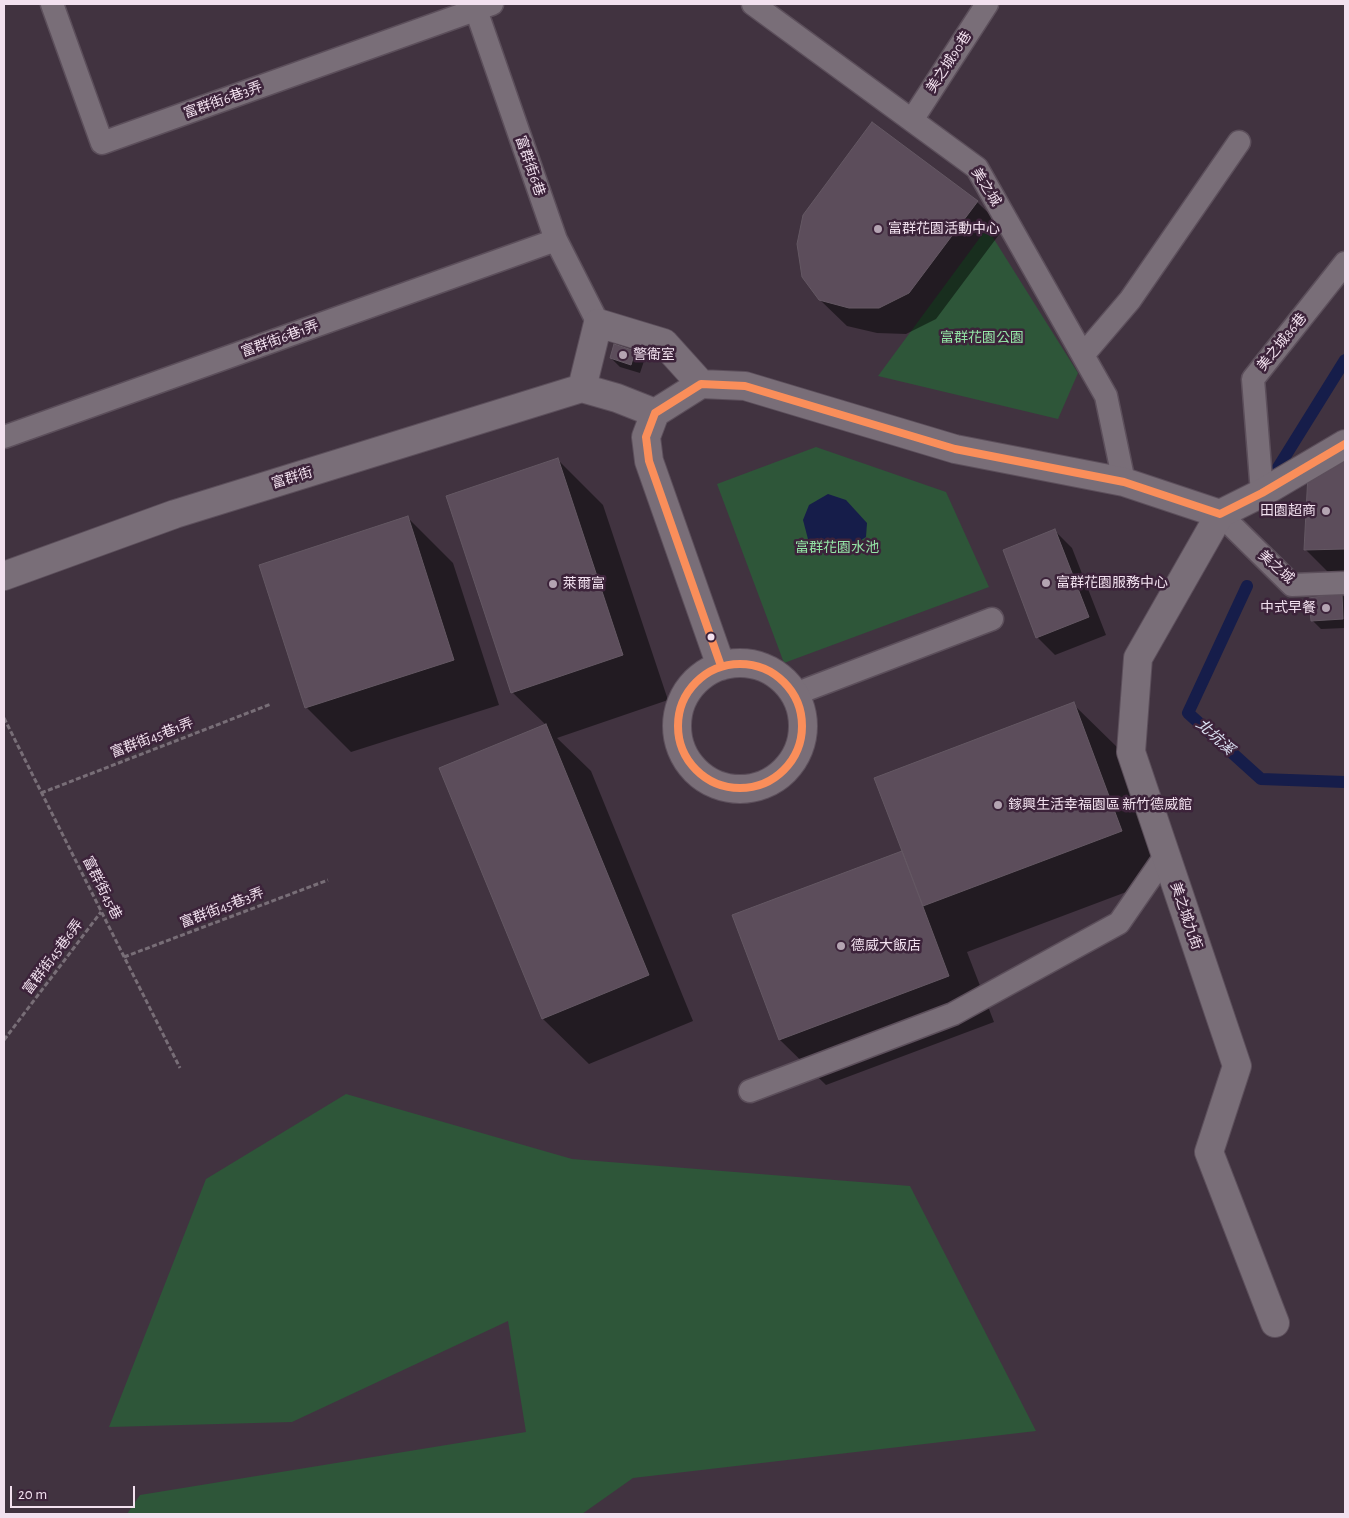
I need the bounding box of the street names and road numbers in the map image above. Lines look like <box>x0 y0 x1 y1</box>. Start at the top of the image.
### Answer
street label: 美之城90巷 <box>923 28 975 96</box>
street label: 富群街6巷3弄 <box>181 78 265 122</box>
street label: 富群街6巷 <box>512 134 548 198</box>
street label: 美之城 <box>968 165 1004 209</box>
street label: 美之城86巷 <box>1254 310 1310 374</box>
street label: 富群街6巷1弄 <box>239 317 321 361</box>
street label: 富群街 <box>269 464 315 492</box>
street label: 美之城 <box>1255 547 1297 587</box>
street label: 富群街45巷1弄 <box>108 714 196 762</box>
street label: 富群街45巷 <box>79 854 125 922</box>
street label: 美之城九街 <box>1167 880 1205 952</box>
street label: 富群街45巷3弄 <box>178 884 266 932</box>
street label: 富群街45巷6弄 <box>19 916 87 998</box>

